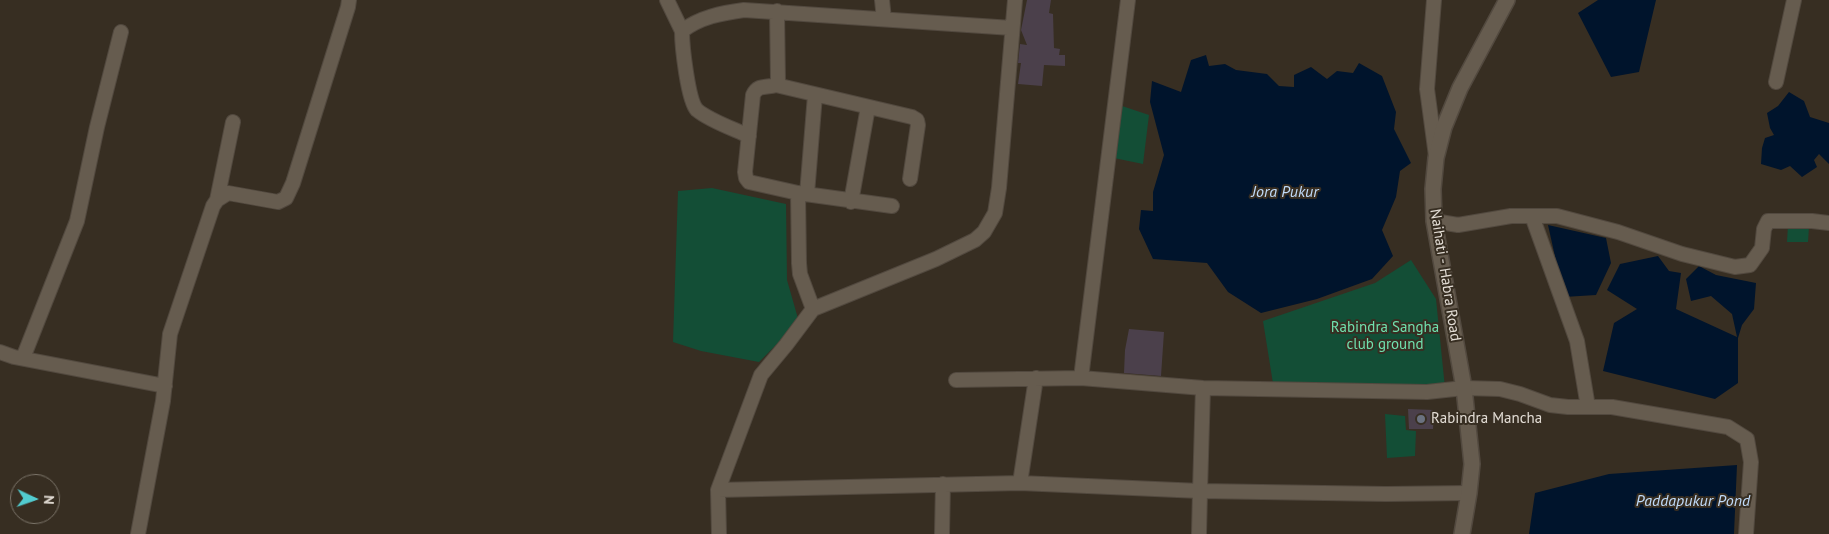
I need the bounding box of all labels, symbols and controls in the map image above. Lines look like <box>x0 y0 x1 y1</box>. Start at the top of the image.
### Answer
water label: Jora Pukur <box>1252 182 1318 202</box>
street label: Naihati - Habra Road <box>1426 208 1464 342</box>
park label: Rabindra Sangha club ground <box>1331 319 1439 354</box>
place label: Rabindra Mancha <box>1431 410 1542 428</box>
marker: Rabindra Mancha <box>1415 413 1427 425</box>
north arrow <box>10 474 60 524</box>
water label: Paddapukur Pond <box>1636 491 1750 511</box>
text: N <box>40 495 58 505</box>

